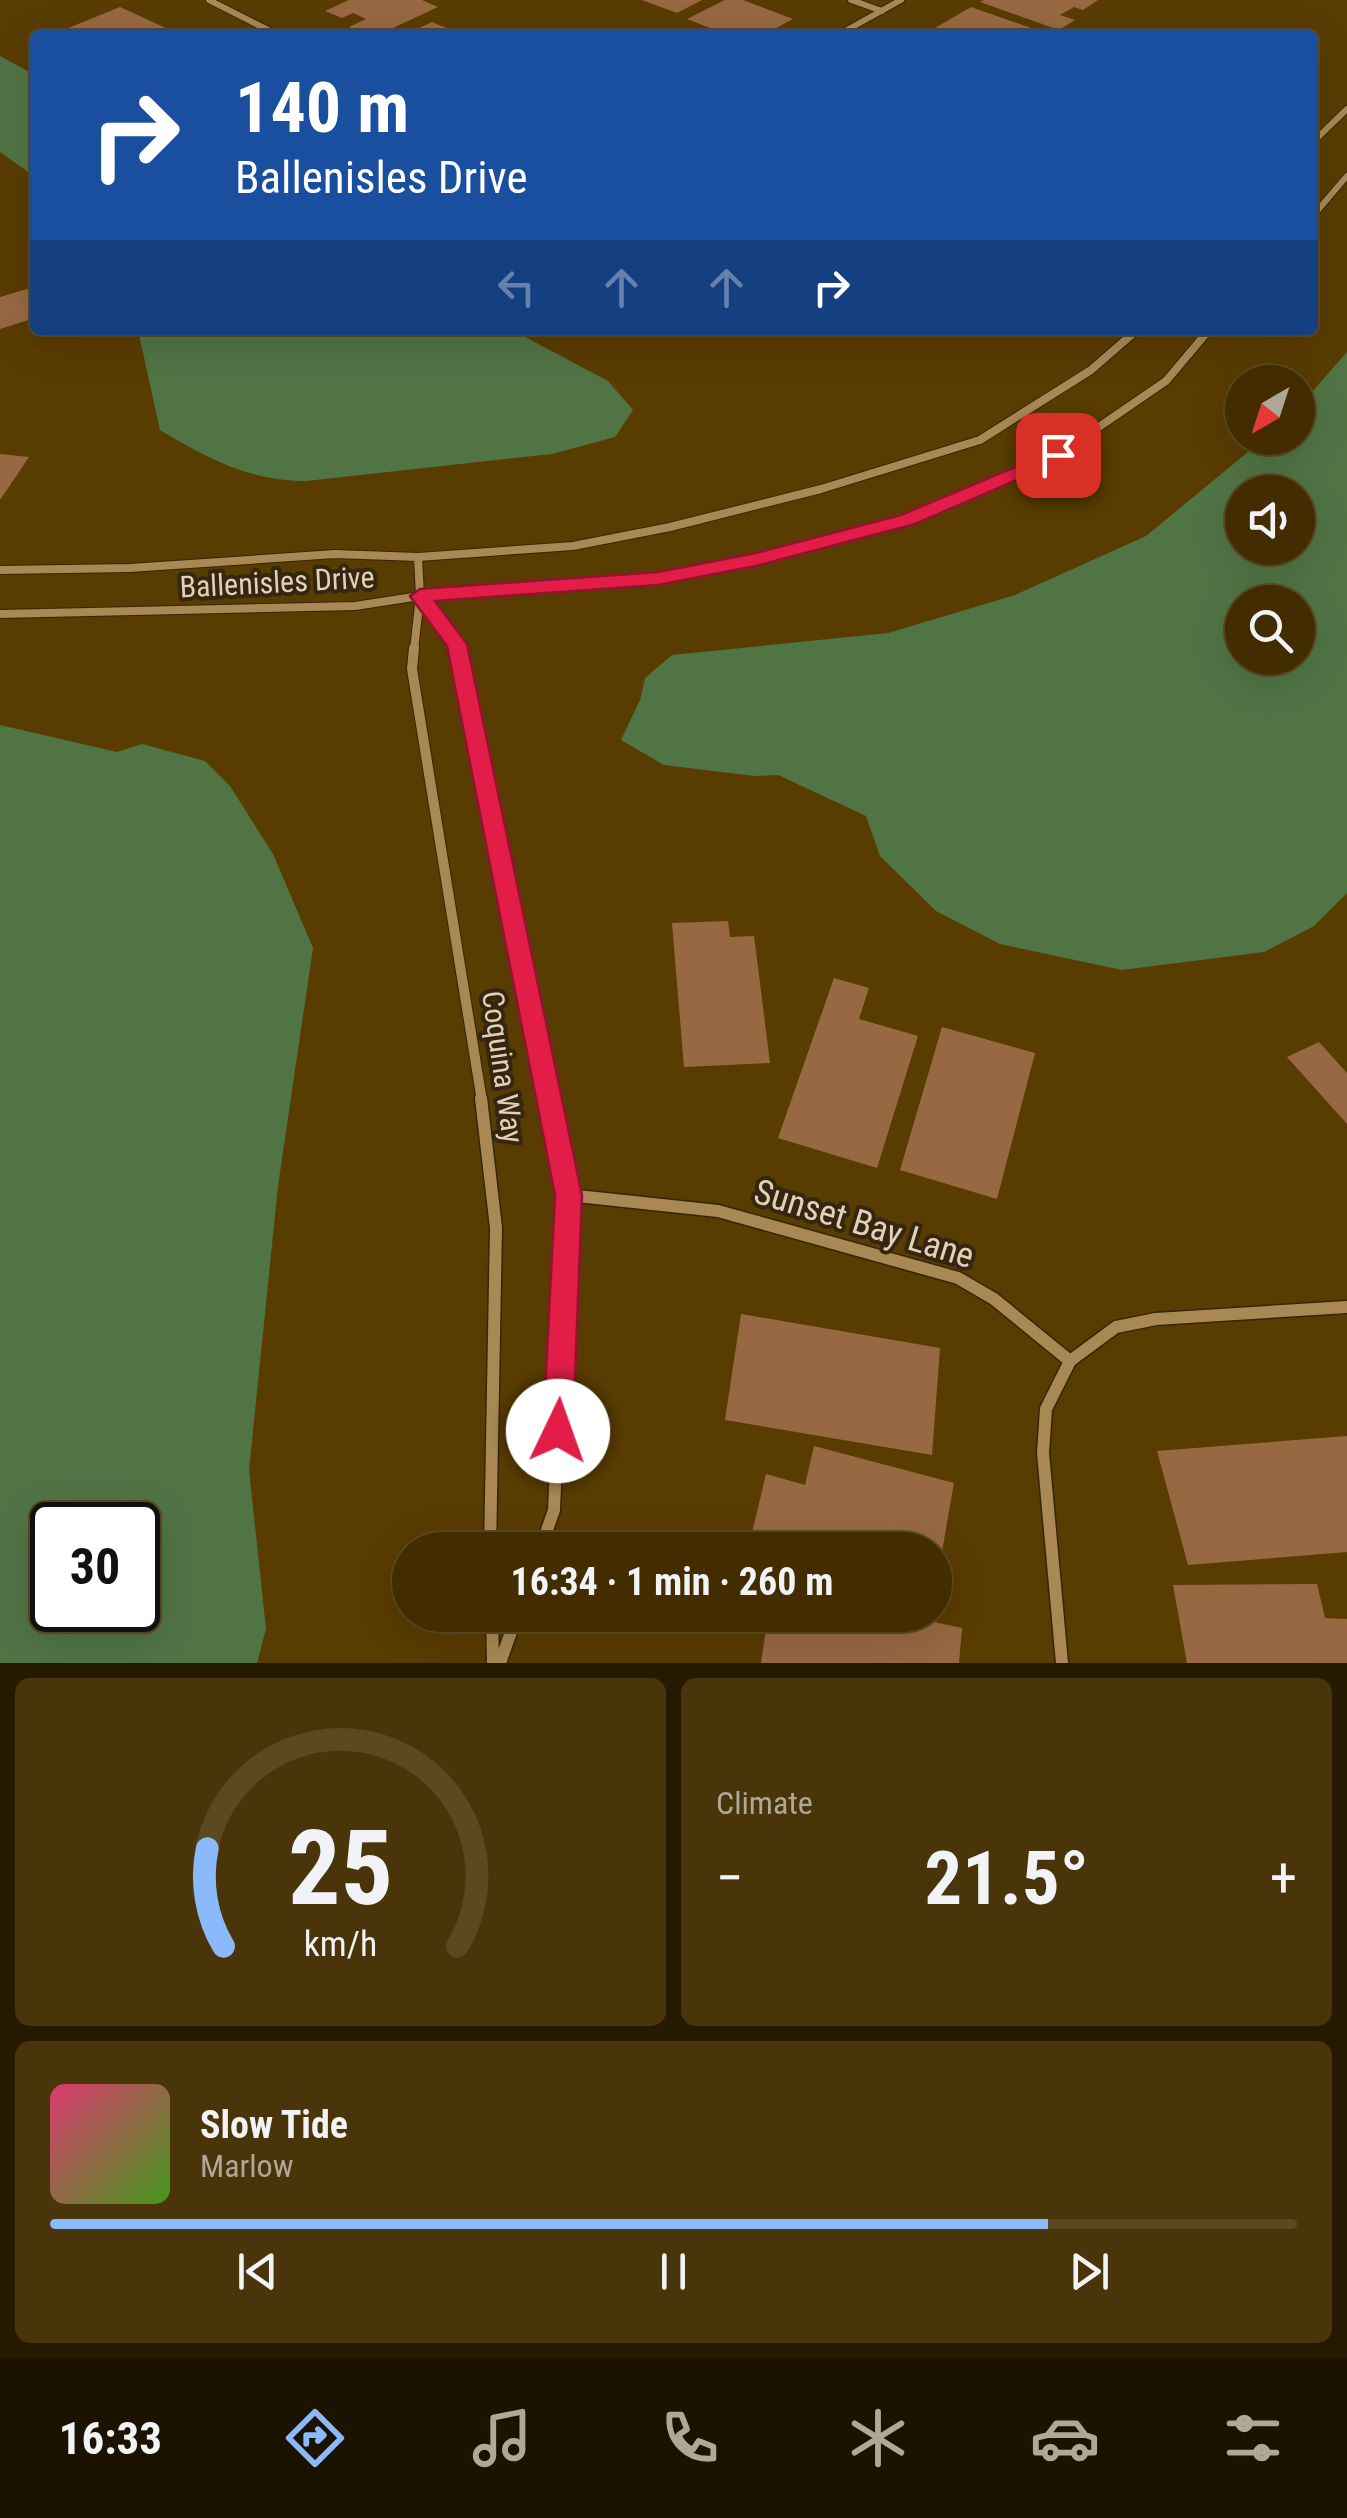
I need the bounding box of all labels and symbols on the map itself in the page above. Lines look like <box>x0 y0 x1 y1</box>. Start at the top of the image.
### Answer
north arrow <box>1225 365 1315 455</box>
pin <box>1016 413 1101 498</box>
street label: Ballenisles Drive <box>179 559 375 605</box>
street label: Coquina Way <box>475 989 531 1145</box>
street label: Sunset Bay Lane <box>749 1171 979 1277</box>
position arrow <box>506 1379 610 1483</box>
speed limit sign: 30 <box>30 1502 160 1632</box>

